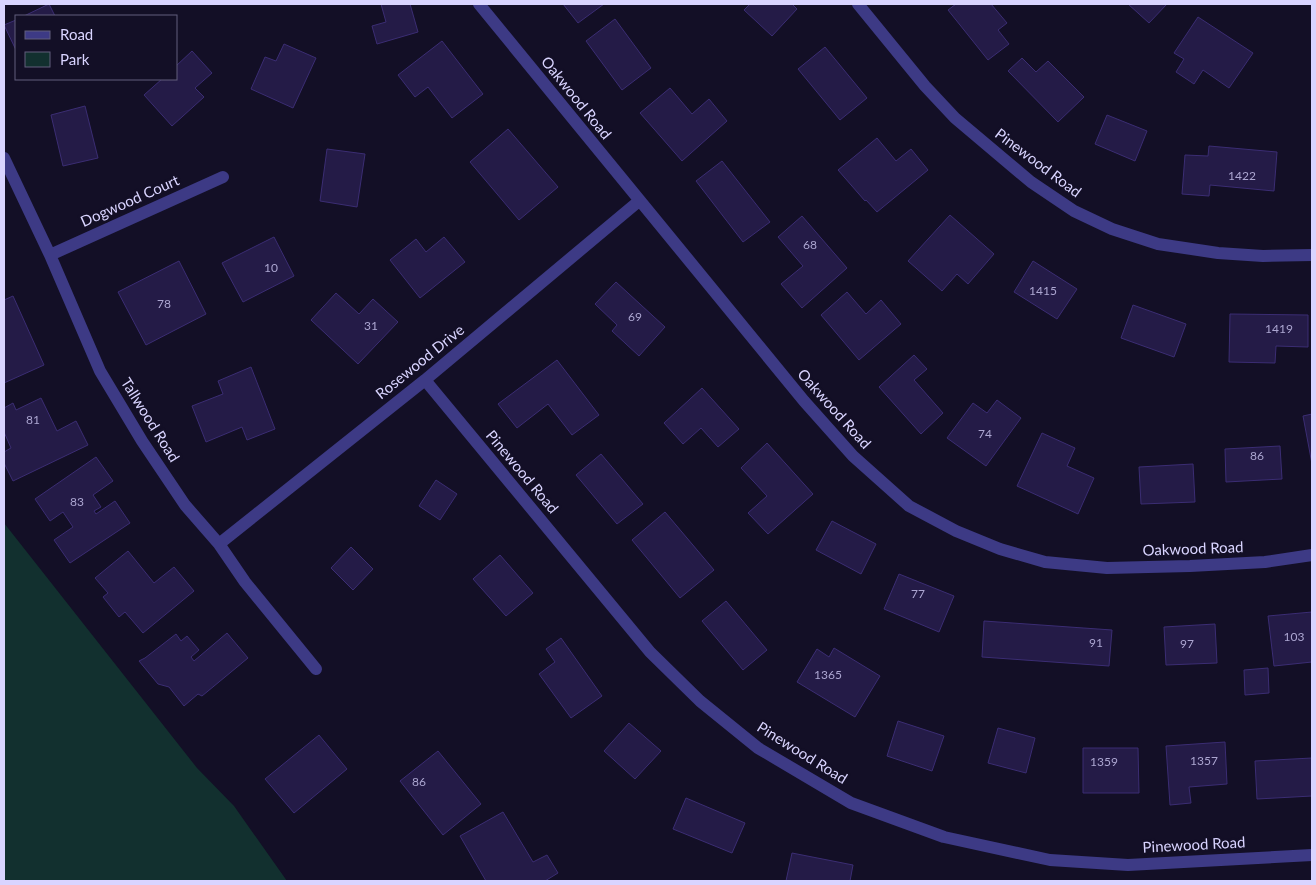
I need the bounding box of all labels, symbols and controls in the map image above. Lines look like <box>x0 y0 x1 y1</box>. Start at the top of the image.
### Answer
legend <box>15 15 178 80</box>
text: Road <box>60 25 93 43</box>
text: Park <box>60 50 90 68</box>
street label: Oakwood Road <box>538 52 616 142</box>
street label: Pinewood Road <box>992 124 1085 200</box>
house number: 1422 <box>1228 168 1256 183</box>
street label: Dogwood Court <box>77 170 182 230</box>
house number: 68 <box>803 237 817 252</box>
house number: 10 <box>264 260 278 275</box>
house number: 1415 <box>1029 283 1057 298</box>
house number: 78 <box>157 296 171 311</box>
house number: 69 <box>628 309 642 324</box>
house number: 31 <box>364 318 378 333</box>
street label: Rosewood Drive <box>372 320 467 402</box>
house number: 1419 <box>1265 321 1293 336</box>
street label: Oakwood Road <box>794 365 875 452</box>
street label: Tallwood Road <box>118 374 184 465</box>
house number: 81 <box>26 412 40 427</box>
street label: Pinewood Road <box>483 426 563 517</box>
house number: 74 <box>978 426 992 441</box>
house number: 86 <box>1250 448 1264 463</box>
house number: 83 <box>70 494 84 509</box>
street label: Oakwood Road <box>1142 537 1244 559</box>
house number: 77 <box>911 586 925 601</box>
house number: 103 <box>1284 629 1304 644</box>
house number: 91 <box>1089 635 1103 650</box>
house number: 97 <box>1180 636 1194 651</box>
house number: 1365 <box>814 667 842 682</box>
street label: Pinewood Road <box>754 717 851 787</box>
house number: 1357 <box>1190 753 1218 768</box>
house number: 1359 <box>1090 754 1118 769</box>
house number: 86 <box>412 774 426 789</box>
street label: Pinewood Road <box>1142 832 1246 856</box>

